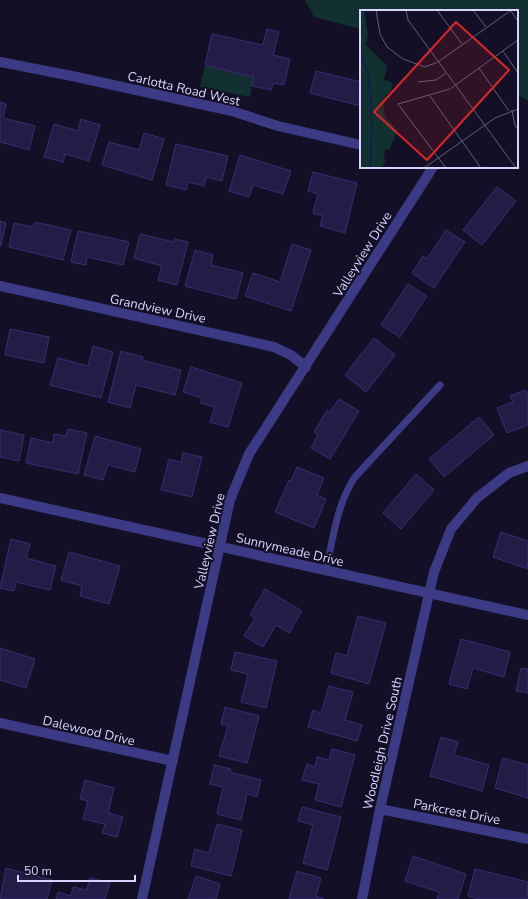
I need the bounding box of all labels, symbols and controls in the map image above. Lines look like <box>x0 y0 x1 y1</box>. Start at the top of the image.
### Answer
inset map <box>360 10 518 168</box>
street label: Carlotta Road West <box>126 67 242 111</box>
street label: Valleyview Drive <box>329 208 397 302</box>
street label: Grandview Drive <box>108 290 207 328</box>
street label: Valleyview Drive <box>190 491 230 592</box>
street label: Sunnymeade Drive <box>234 529 346 571</box>
street label: Woodleigh Drive South <box>359 675 407 812</box>
street label: Dalewood Drive <box>41 712 137 750</box>
street label: Parkcrest Drive <box>412 795 502 829</box>
scale bar <box>18 857 135 883</box>
text: 50 m <box>24 863 52 879</box>

